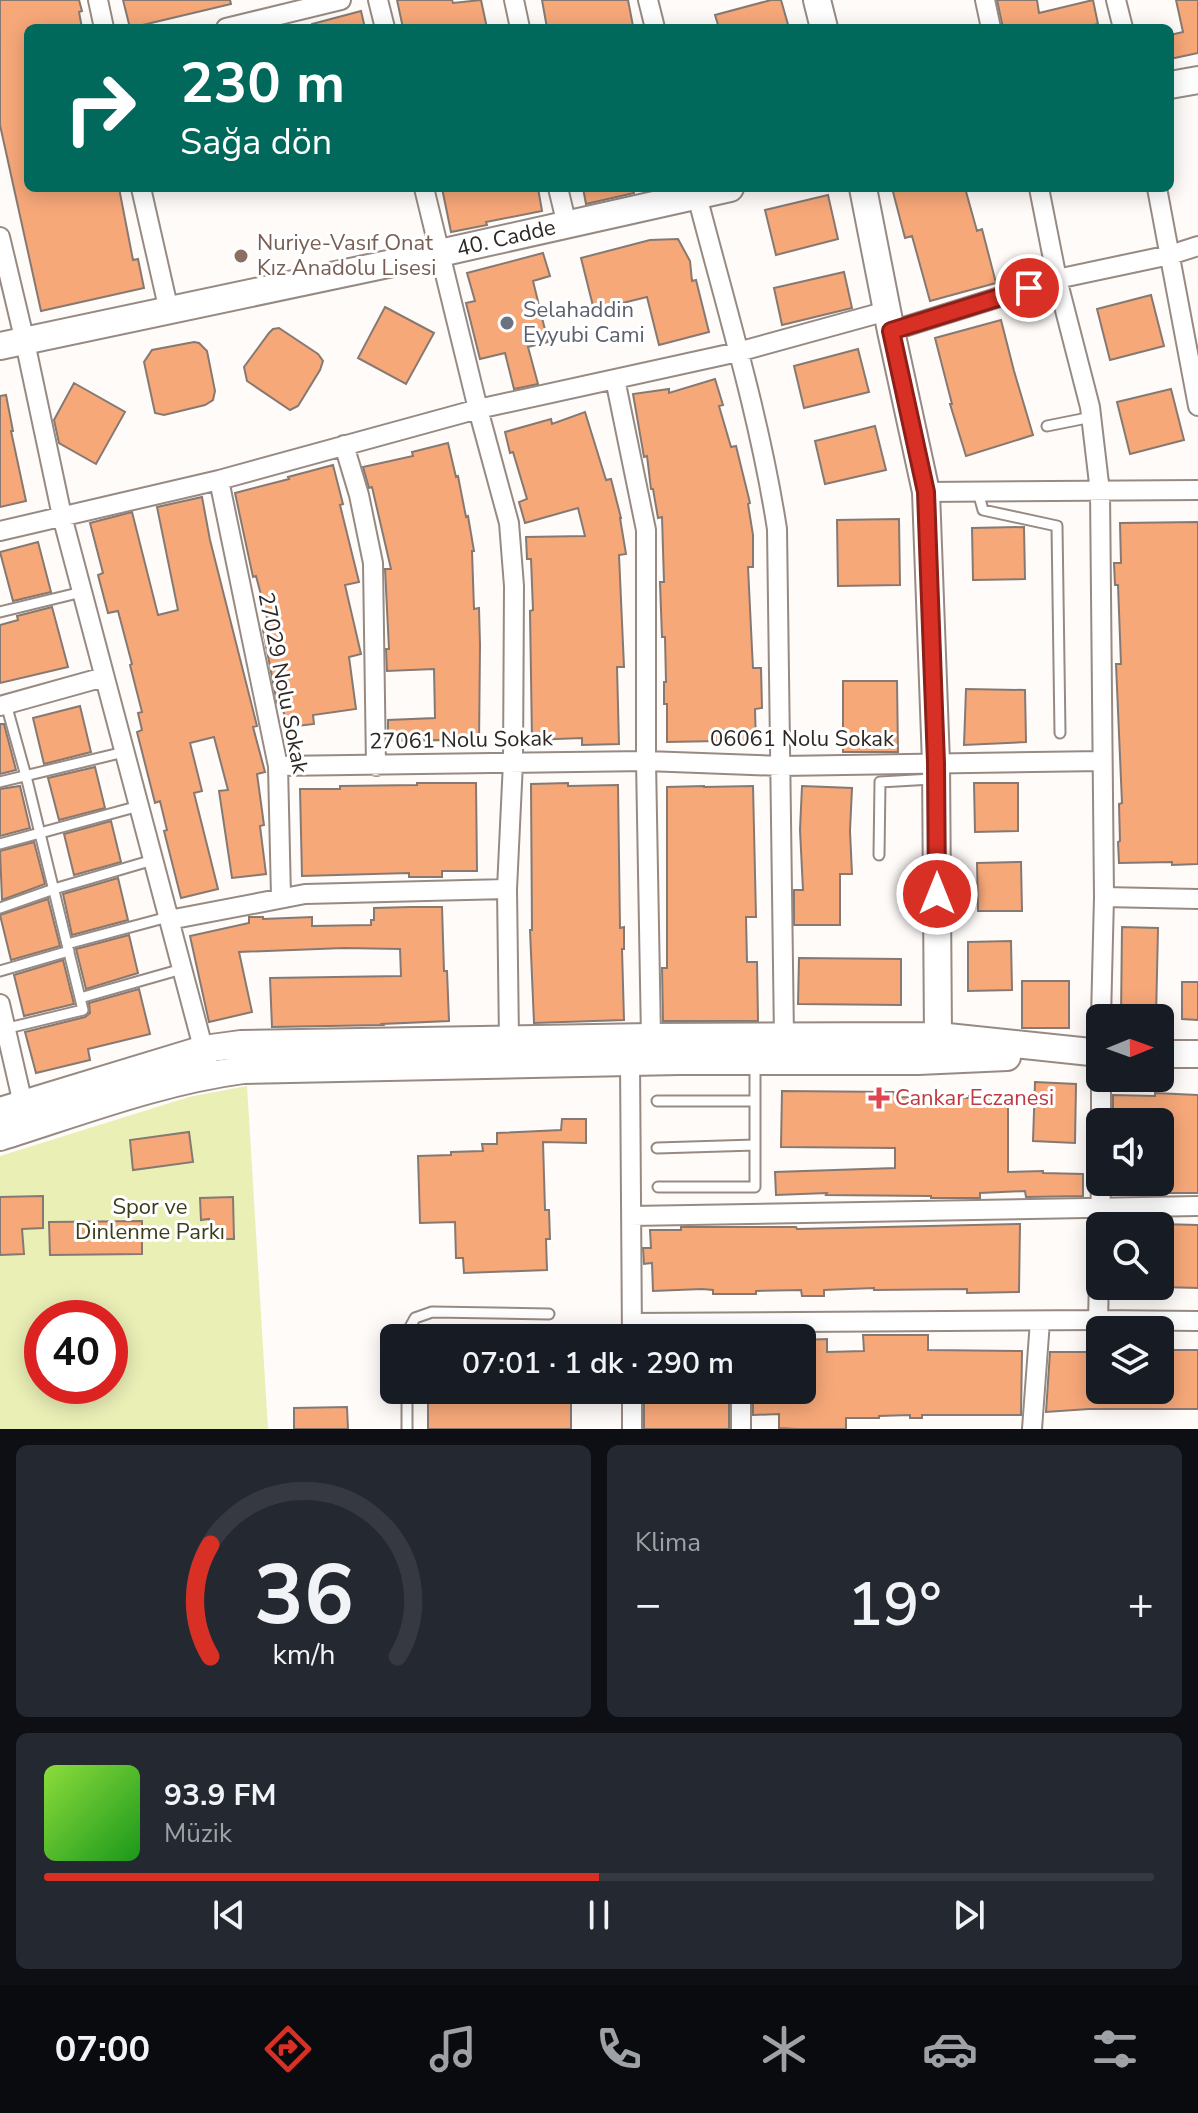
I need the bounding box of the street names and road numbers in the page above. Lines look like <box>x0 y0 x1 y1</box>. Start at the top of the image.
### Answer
street label: 40. Cadde <box>454 212 558 264</box>
street label: 27029 Nolu Sokak <box>251 590 315 777</box>
street label: 27061 Nolu Sokak <box>369 723 554 757</box>
street label: 06061 Nolu Sokak <box>710 724 895 754</box>

